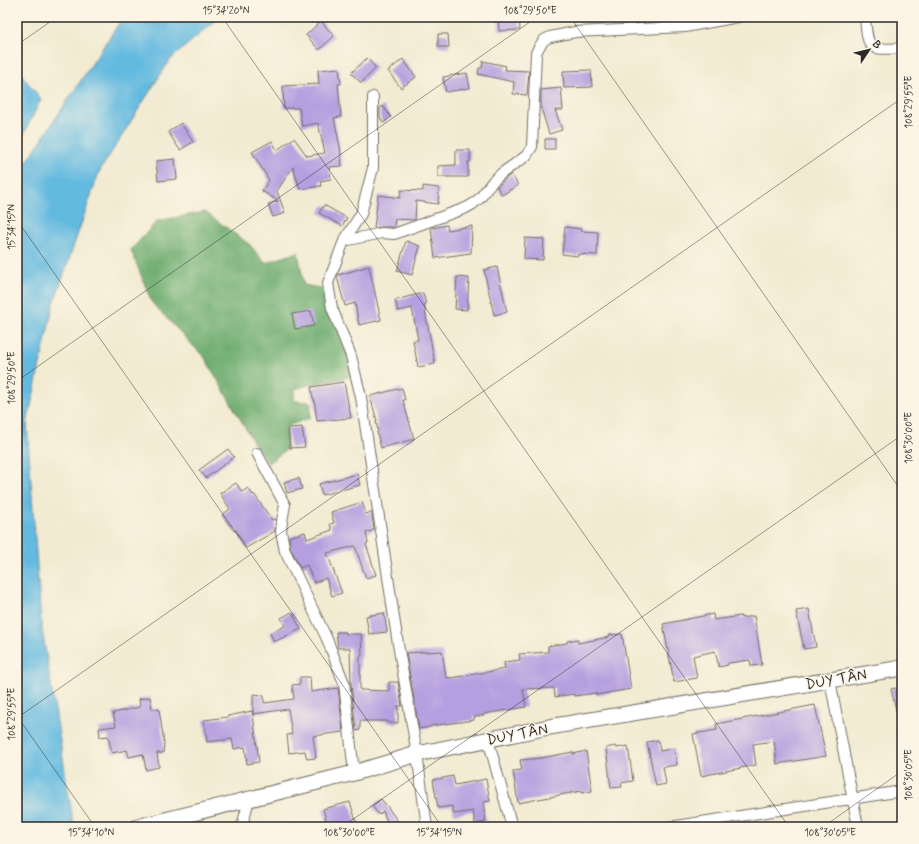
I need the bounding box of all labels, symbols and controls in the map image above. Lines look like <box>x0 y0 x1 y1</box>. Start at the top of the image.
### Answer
text: 15°34'20"N <box>203 4 250 18</box>
text: 108°29'50"E <box>503 4 557 18</box>
north arrow <box>849 30 889 70</box>
text: B <box>869 38 884 52</box>
text: 108°29'55"E <box>902 75 916 128</box>
text: 15°34'15"N <box>5 204 19 250</box>
text: 108°29'50"E <box>5 351 19 405</box>
text: 108°30'00"E <box>902 412 916 464</box>
street label: DUY TÂN <box>804 665 869 695</box>
text: 108°29'55"E <box>5 687 19 740</box>
street label: DUY TÂN <box>485 719 550 751</box>
text: 108°30'05"E <box>902 749 916 801</box>
text: 15°34'10"N <box>68 826 115 840</box>
text: 108°30'00"E <box>323 826 375 840</box>
text: 15°34'15"N <box>416 826 462 840</box>
text: 108°30'05"E <box>804 826 856 840</box>

